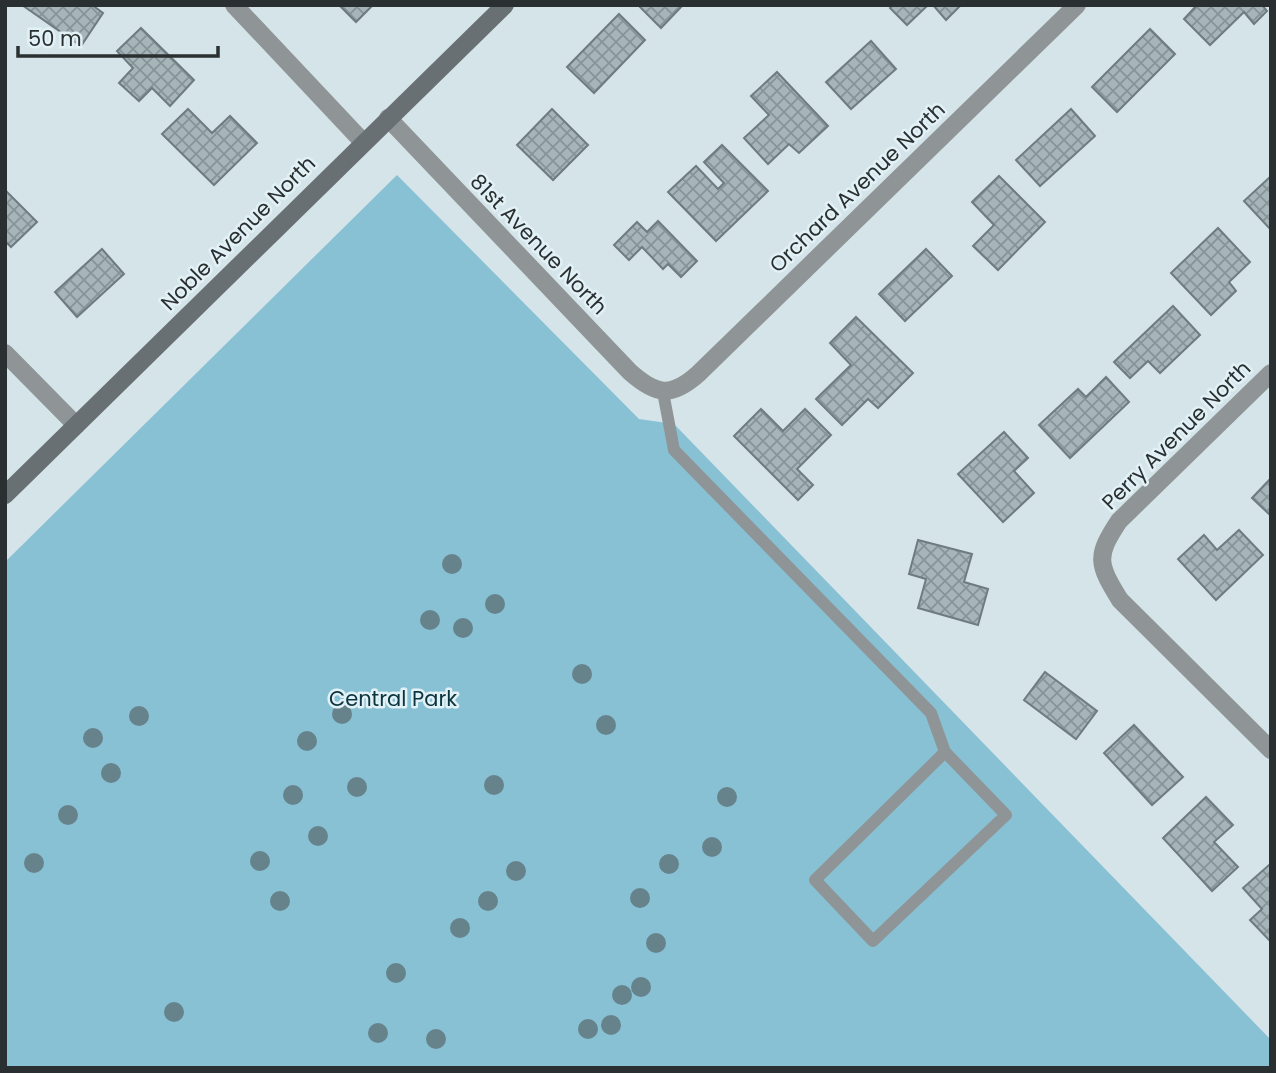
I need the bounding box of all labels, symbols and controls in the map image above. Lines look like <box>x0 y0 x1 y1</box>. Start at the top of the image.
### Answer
scale bar <box>18 14 217 58</box>
text: 50 m <box>28 24 82 53</box>
street label: Orchard Avenue North <box>763 95 951 279</box>
street label: Noble Avenue North <box>154 149 322 317</box>
street label: 81st Avenue North <box>464 167 614 321</box>
street label: Perry Avenue North <box>1095 354 1257 516</box>
park label: Central Park <box>329 684 457 713</box>

